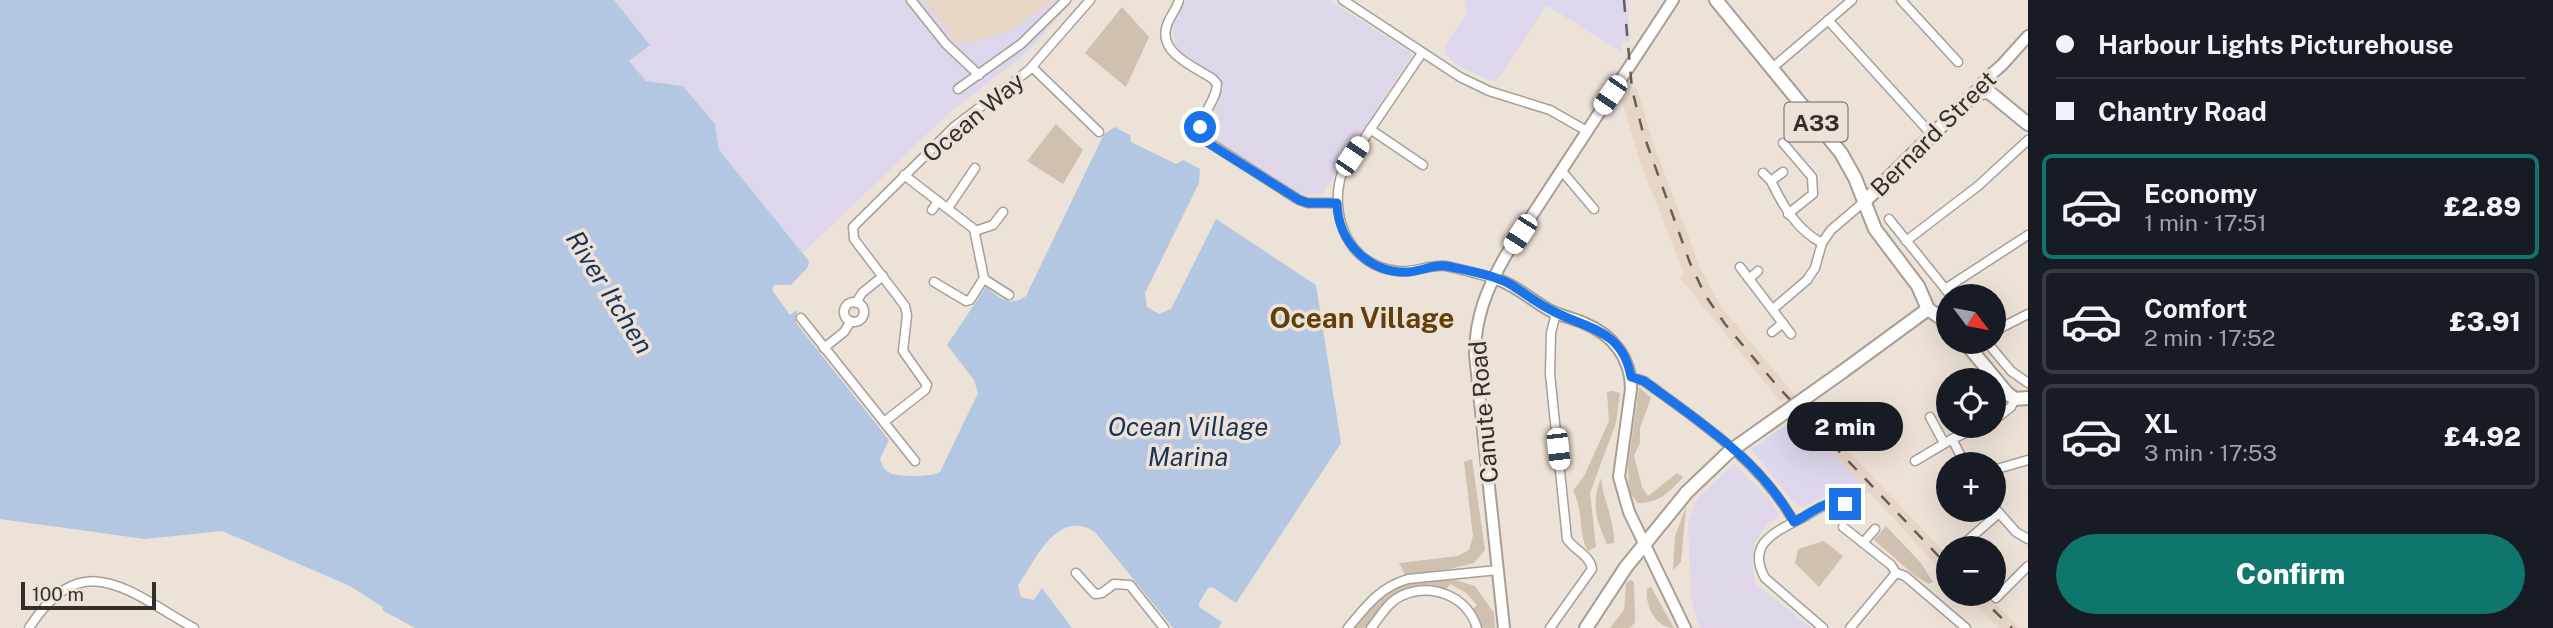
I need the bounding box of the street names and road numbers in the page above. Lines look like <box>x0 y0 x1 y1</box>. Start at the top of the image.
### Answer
street label: Bernard Street <box>1865 65 2001 201</box>
street label: Ocean Way <box>917 66 1030 168</box>
road number: A33 <box>1784 102 1848 141</box>
street label: Canute Road <box>1463 340 1503 484</box>

